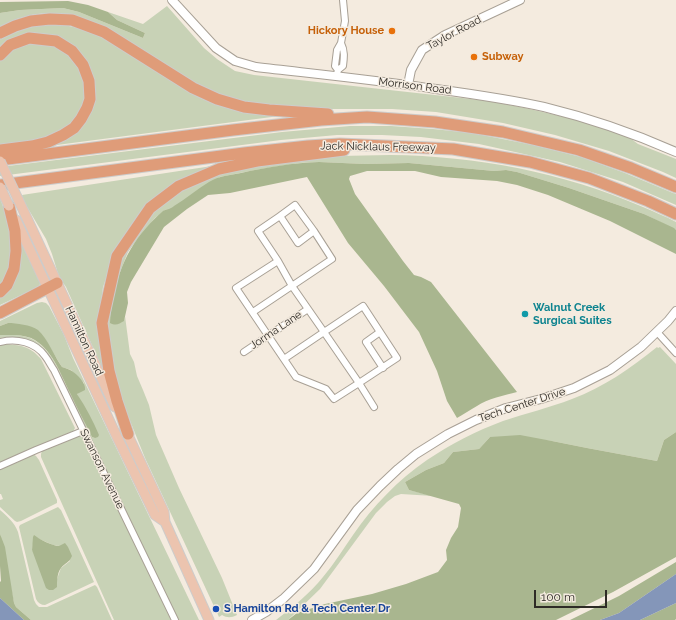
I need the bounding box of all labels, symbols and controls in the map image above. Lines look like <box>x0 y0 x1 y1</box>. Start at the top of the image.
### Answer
street label: Taylor Road <box>424 13 484 53</box>
place label: Hickory House <box>308 24 384 38</box>
marker: Hickory House <box>387 26 397 36</box>
place label: Subway <box>482 50 524 64</box>
marker: Subway <box>469 52 479 62</box>
street label: Morrison Road <box>378 75 452 97</box>
street label: Jack Nicklaus Freeway <box>320 139 436 155</box>
place label: Walnut Creek Surgical Suites <box>533 301 612 327</box>
street label: Hamilton Road <box>62 304 106 378</box>
street label: Jorma Lane <box>248 308 304 352</box>
marker: Walnut Creek Surgical Suites <box>520 309 530 319</box>
street label: Tech Center Drive <box>477 385 567 425</box>
street label: Swanson Avenue <box>77 427 127 511</box>
scale bar <box>536 582 609 608</box>
text: 100 m <box>541 590 575 604</box>
place label: S Hamilton Rd & Tech Center Dr <box>224 602 390 616</box>
marker: S Hamilton Rd & Tech Center Dr <box>211 604 221 614</box>

